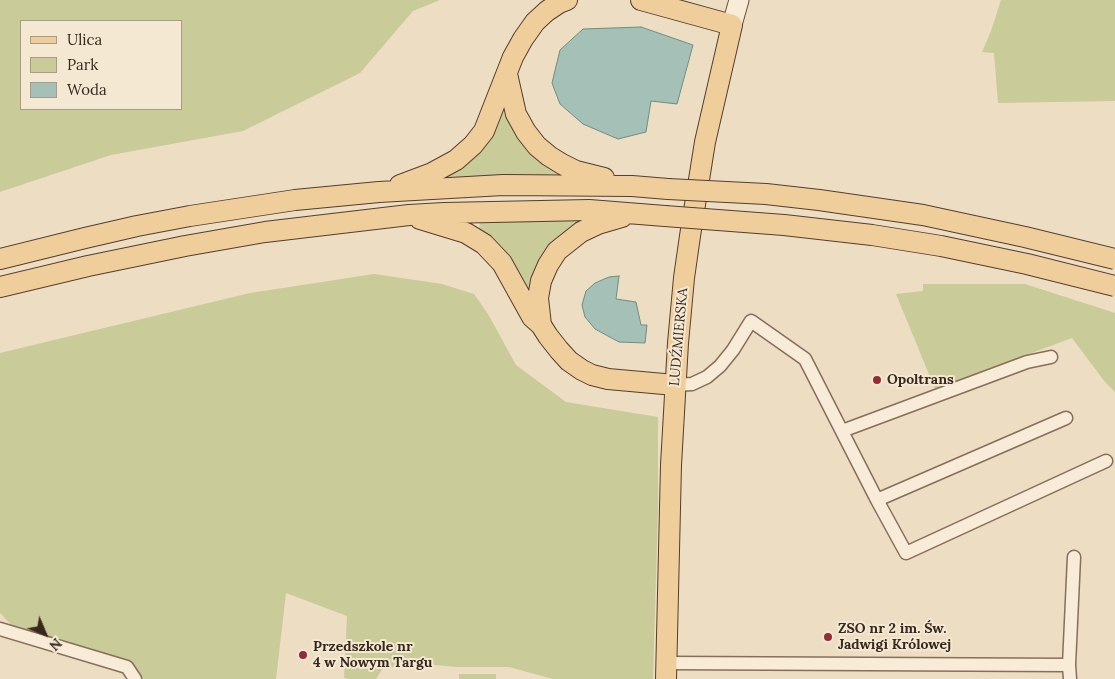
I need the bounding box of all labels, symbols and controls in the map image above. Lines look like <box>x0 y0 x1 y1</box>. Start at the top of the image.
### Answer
legend <box>20 20 182 110</box>
text: Ulica <box>67 30 102 49</box>
text: Park <box>67 55 98 74</box>
text: Woda <box>67 80 107 99</box>
street label: LUDŹMIERSKA <box>666 287 692 387</box>
place label: Opoltrans <box>887 372 954 388</box>
marker: Opoltrans <box>871 374 883 386</box>
north arrow <box>20 609 70 659</box>
place label: ZSO nr 2 im. Św. Jadwigi Królowej <box>838 621 951 654</box>
marker: ZSO nr 2 im. Św. Jadwigi Królowej <box>822 631 834 643</box>
text: N <box>45 634 66 655</box>
place label: Przedszkole nr 4 w Nowym Targu <box>313 639 432 672</box>
marker: Przedszkole nr 4 w Nowym Targu <box>297 649 309 661</box>

